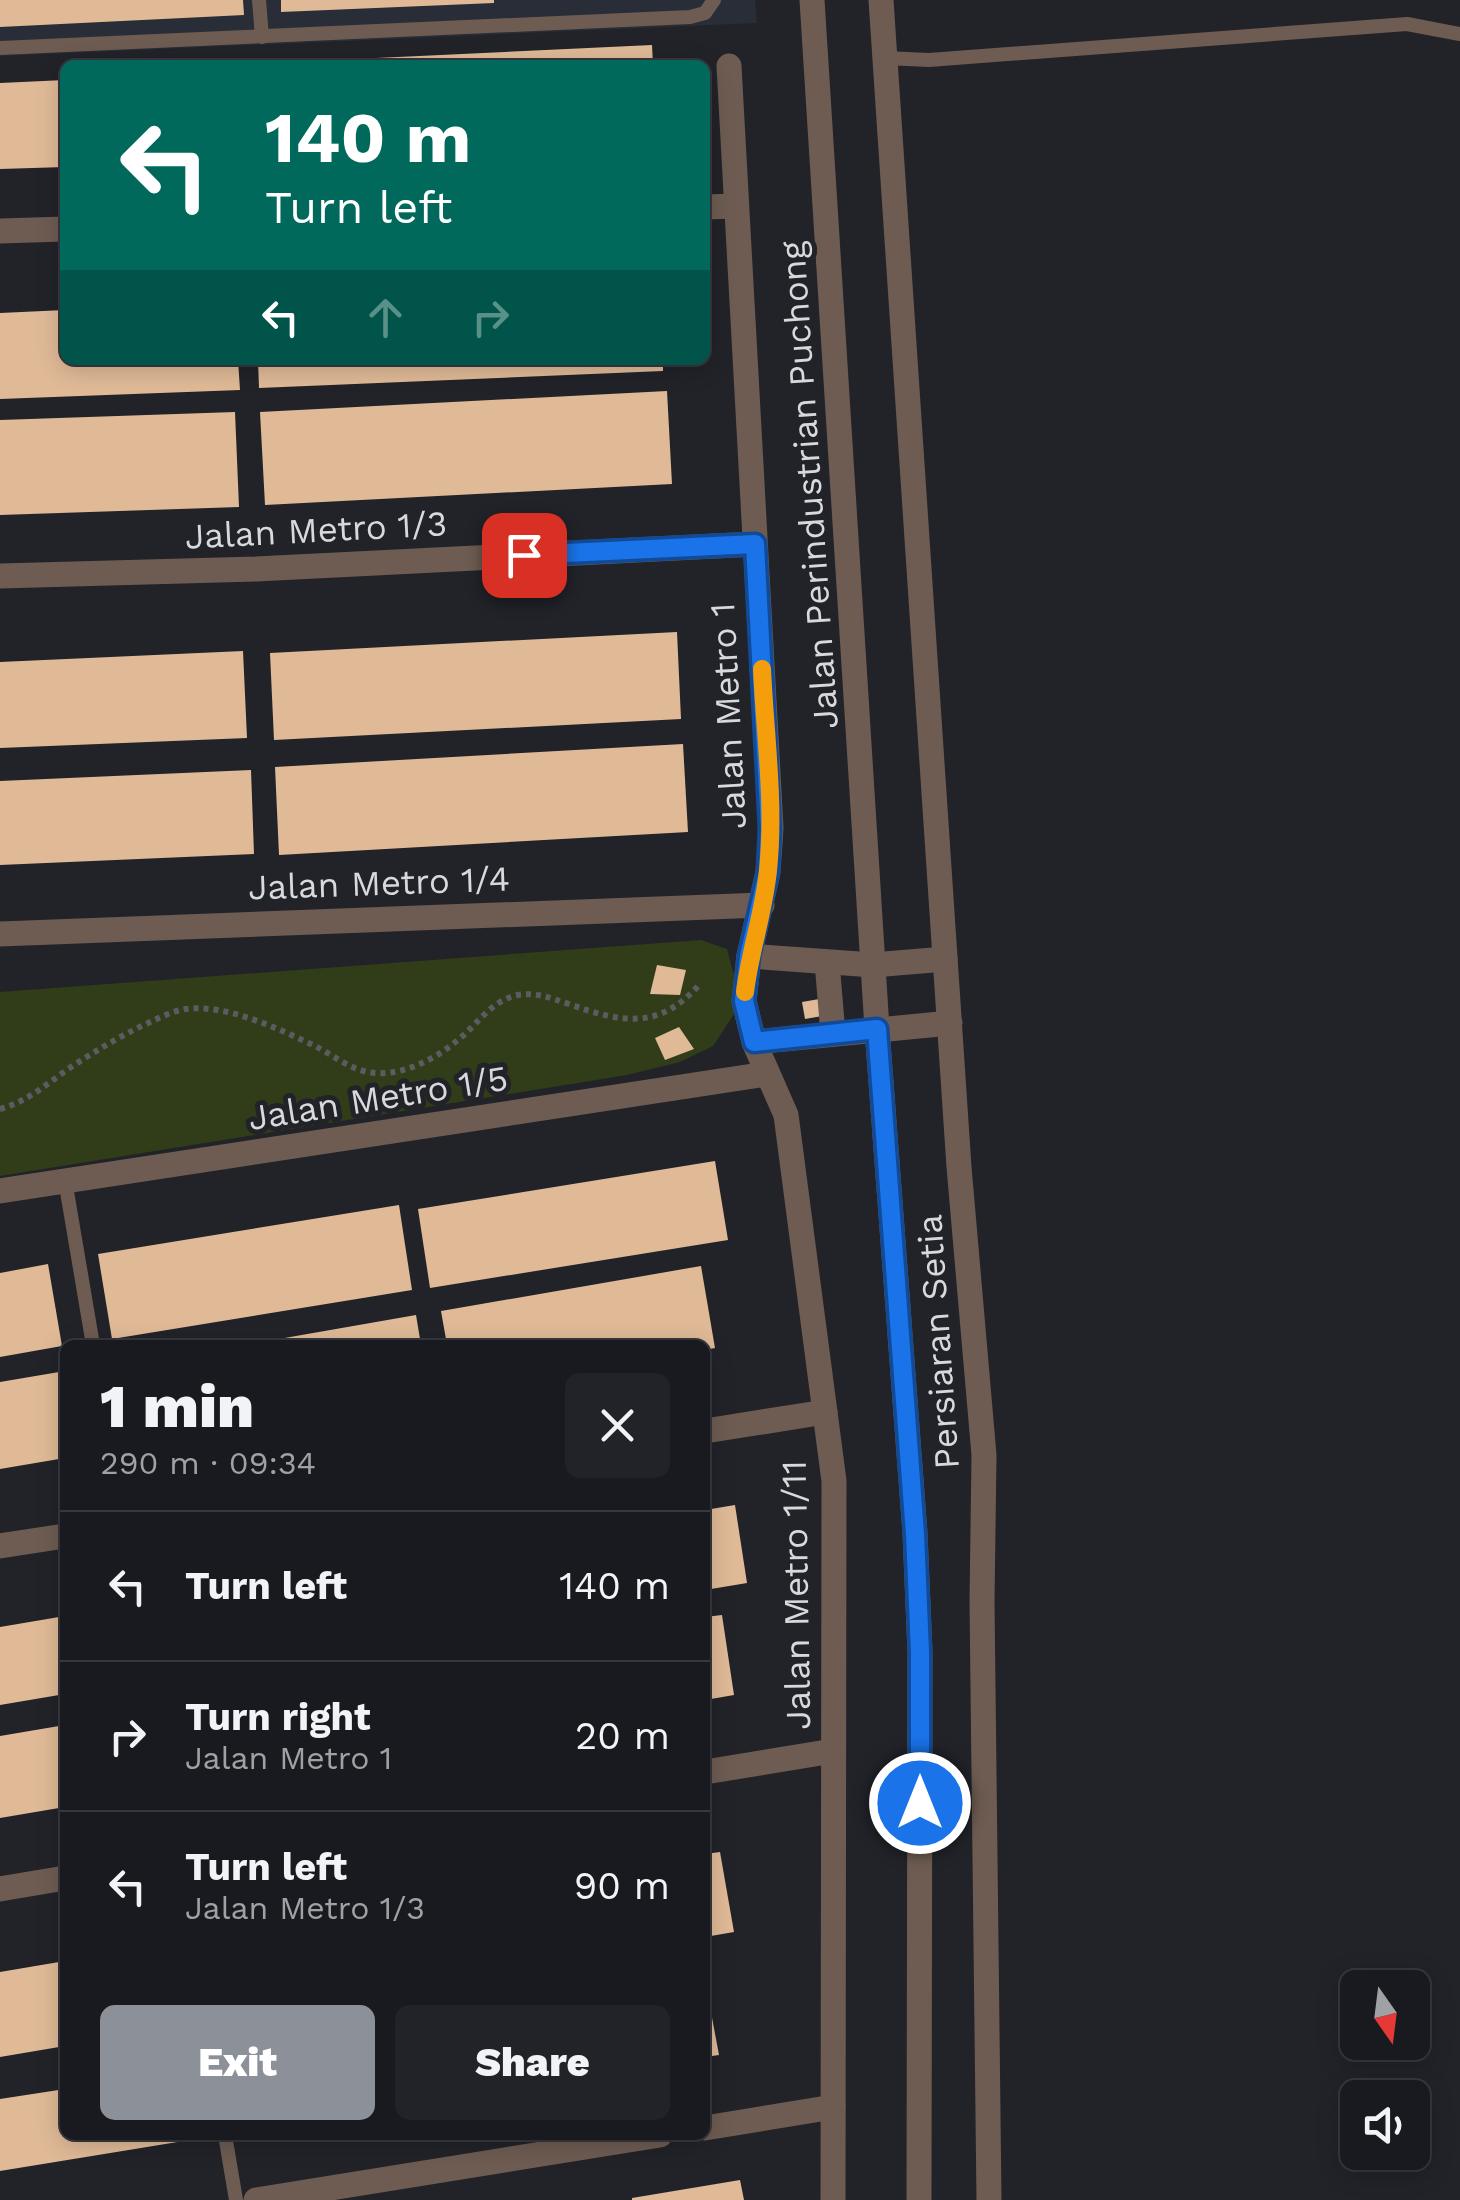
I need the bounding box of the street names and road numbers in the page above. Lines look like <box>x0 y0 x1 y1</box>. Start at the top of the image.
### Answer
street label: Jalan Perindustrian Puchong <box>771 239 847 730</box>
street label: Jalan Metro 1/3 <box>184 502 448 558</box>
street label: Jalan Metro 1 <box>701 602 755 830</box>
street label: Jalan Metro 1/4 <box>247 857 511 909</box>
street label: Jalan Metro 1/5 <box>245 1057 511 1139</box>
street label: Persiaran Setia <box>908 1213 968 1471</box>
street label: Jalan Metro 1/11 <box>773 1460 819 1730</box>

